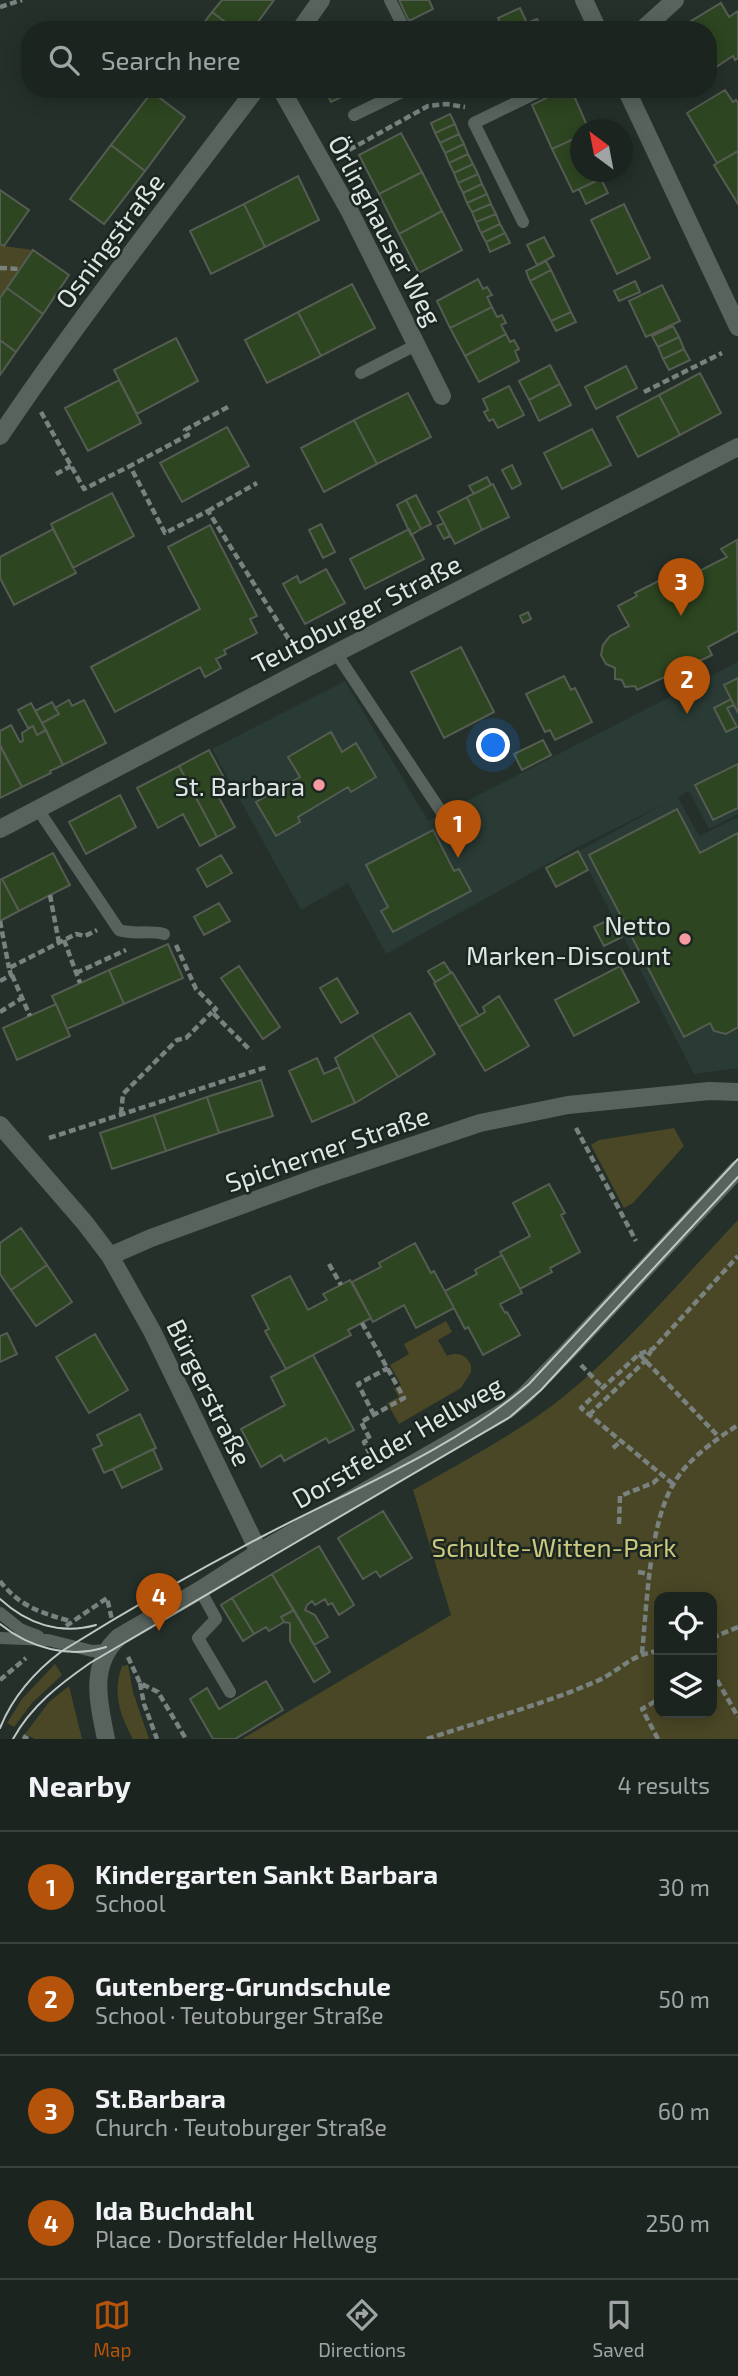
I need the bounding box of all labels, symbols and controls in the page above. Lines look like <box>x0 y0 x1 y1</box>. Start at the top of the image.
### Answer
search box <box>21 21 717 98</box>
icon: search <box>45 41 83 79</box>
text: Search here <box>101 44 241 75</box>
north arrow <box>570 119 633 182</box>
street label: Örlinghauser Weg <box>323 130 449 330</box>
street label: Osningstraße <box>48 166 170 314</box>
street label: Teutoburger Straße <box>246 547 466 679</box>
pin: 3 <box>658 558 704 616</box>
pin: 2 <box>664 656 710 714</box>
your location <box>476 728 510 762</box>
place label: St. Barbara <box>174 770 305 801</box>
marker: St. Barbara <box>311 777 327 793</box>
pin: 1 <box>435 800 481 858</box>
place label: Netto Marken-Discount <box>466 909 671 970</box>
marker: Netto Marken-Discount <box>677 931 693 947</box>
street label: Spicherner Straße <box>221 1099 433 1197</box>
street label: Bürgerstraße <box>161 1314 259 1470</box>
street label: Dorstfelder Hellweg <box>286 1368 508 1514</box>
park label: Schulte-Witten-Park <box>432 1531 676 1562</box>
pin: 4 <box>136 1573 182 1631</box>
map controls <box>654 1592 717 1718</box>
button: locate <box>654 1592 717 1655</box>
button: layers <box>654 1655 717 1718</box>
text: Nearby <box>28 1767 131 1803</box>
text: 4 results <box>618 1771 710 1799</box>
text: Kindergarten Sankt Barbara <box>95 1858 438 1889</box>
text: 1 <box>46 1873 56 1901</box>
text: 30 m <box>658 1873 710 1901</box>
text: School <box>95 1889 165 1917</box>
text: Gutenberg-Grundschule <box>95 1970 391 2001</box>
text: 2 <box>44 1985 58 2013</box>
text: 50 m <box>659 1985 710 2013</box>
text: School · Teutoburger Straße <box>95 2001 384 2029</box>
text: St.Barbara <box>95 2082 226 2113</box>
text: 3 <box>44 2097 58 2125</box>
text: 60 m <box>658 2097 710 2125</box>
text: Church · Teutoburger Straße <box>95 2113 387 2141</box>
text: Ida Buchdahl <box>95 2194 254 2225</box>
text: 4 <box>44 2209 58 2237</box>
text: 250 m <box>646 2209 710 2237</box>
text: Place · Dorstfelder Hellweg <box>95 2225 377 2253</box>
tab: Map <box>93 2296 131 2361</box>
tab: Directions <box>318 2296 406 2361</box>
tab: Saved <box>592 2296 645 2361</box>

